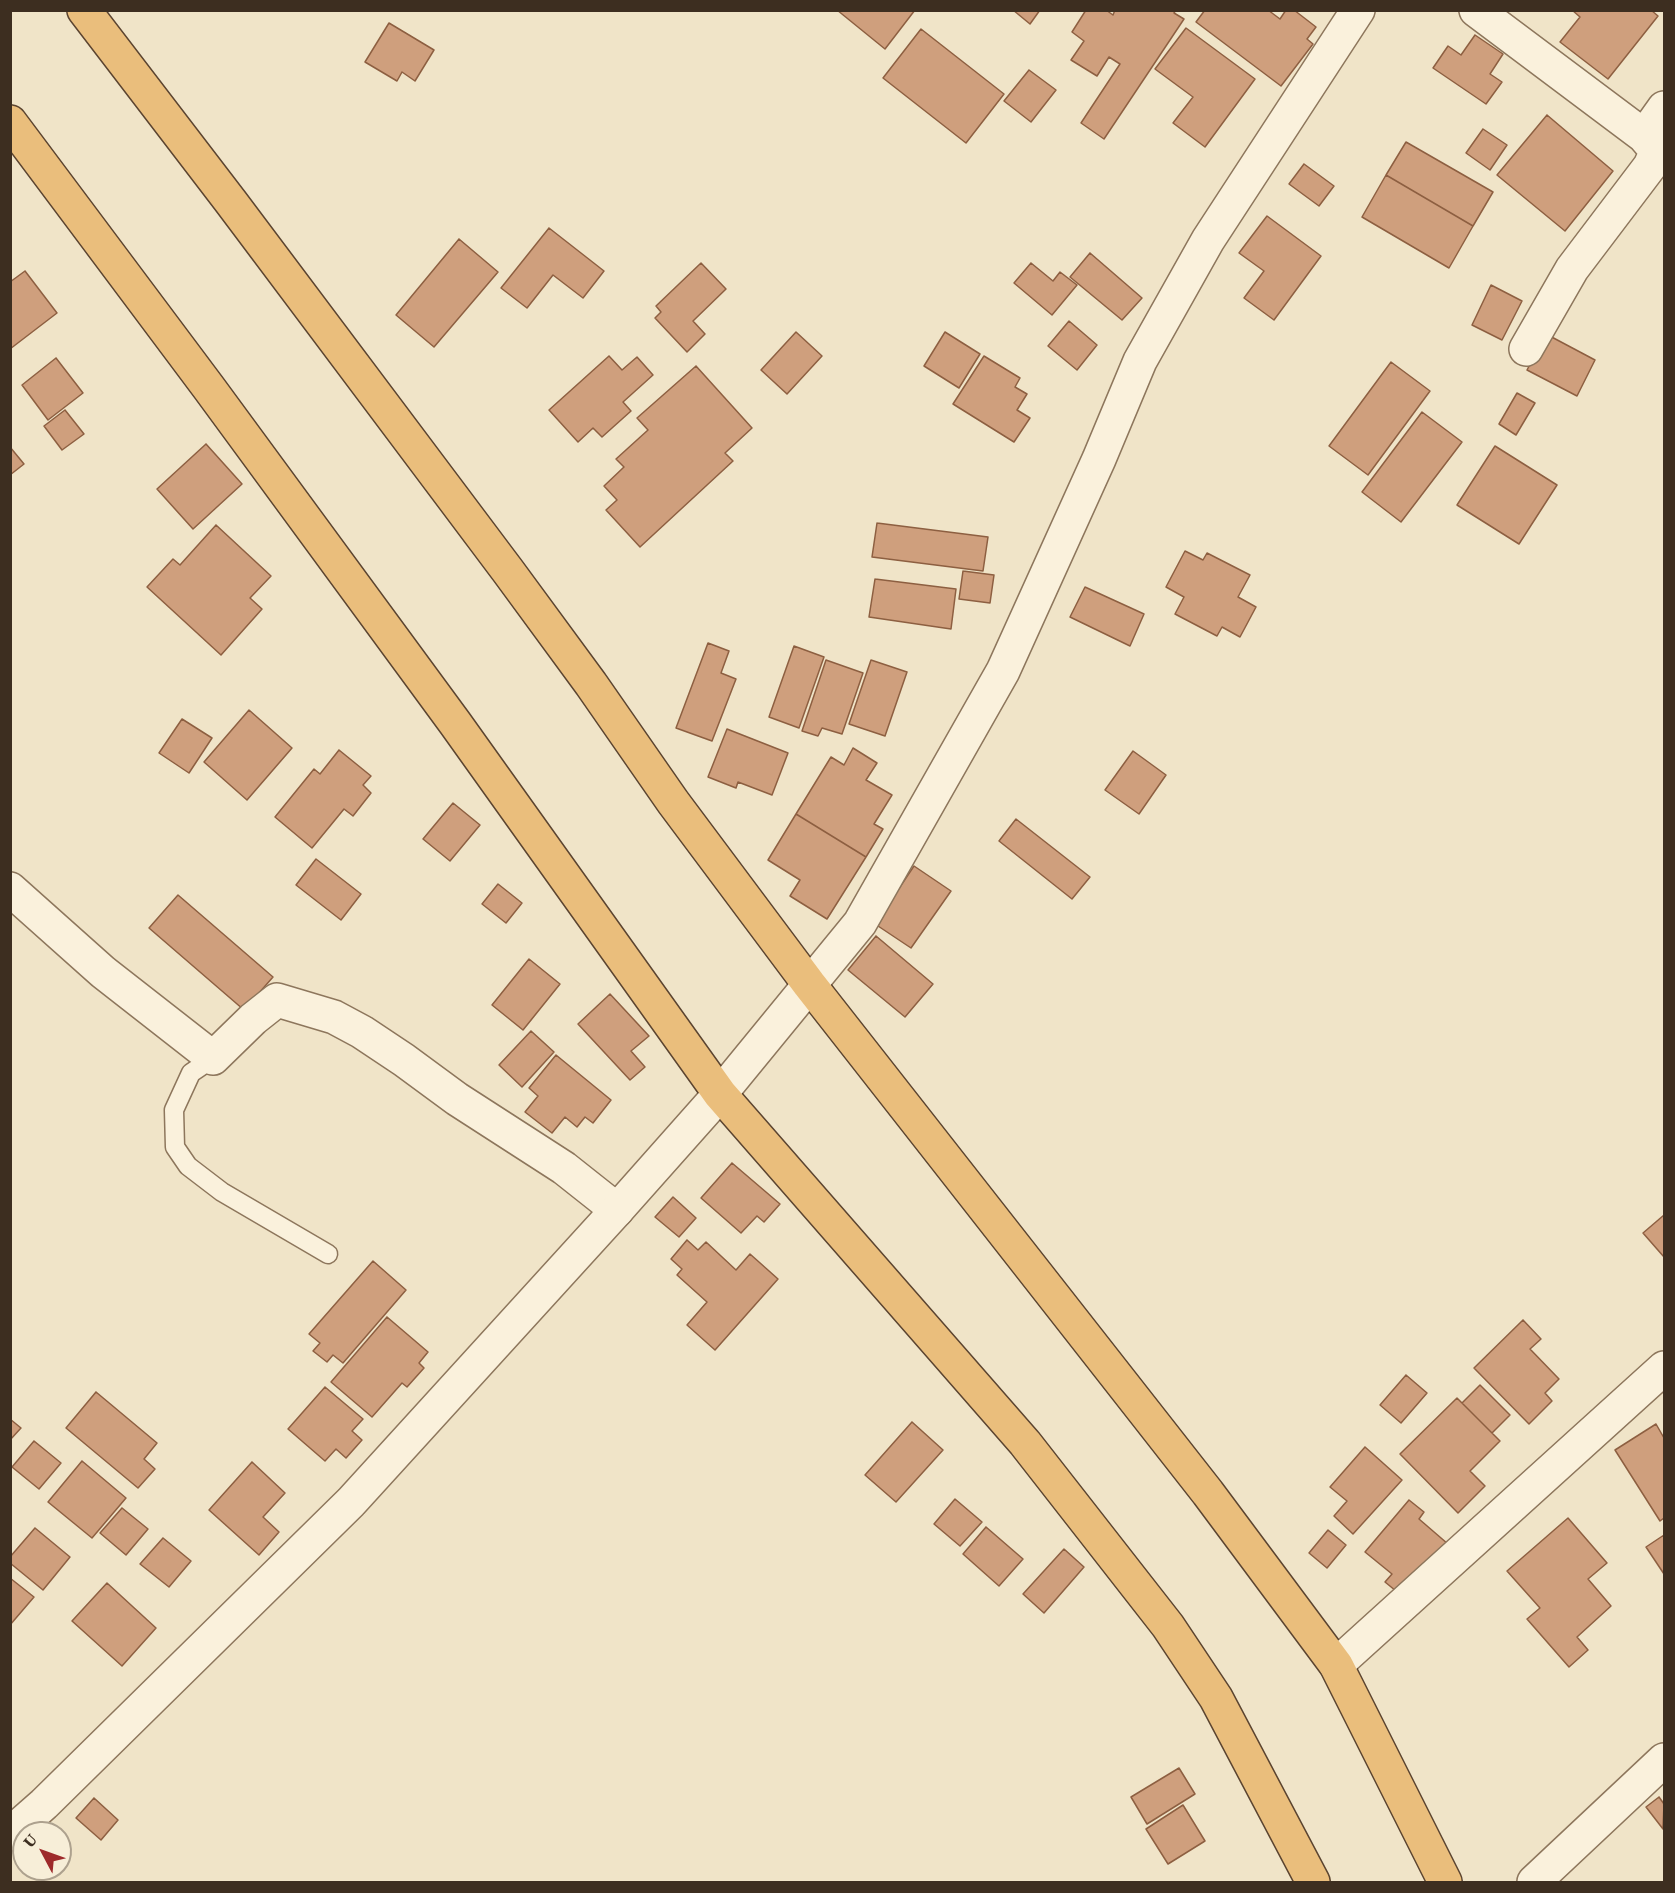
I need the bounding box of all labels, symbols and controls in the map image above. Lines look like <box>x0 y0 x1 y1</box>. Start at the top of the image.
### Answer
north arrow <box>12 1821 72 1881</box>
text: U <box>18 1829 42 1852</box>

